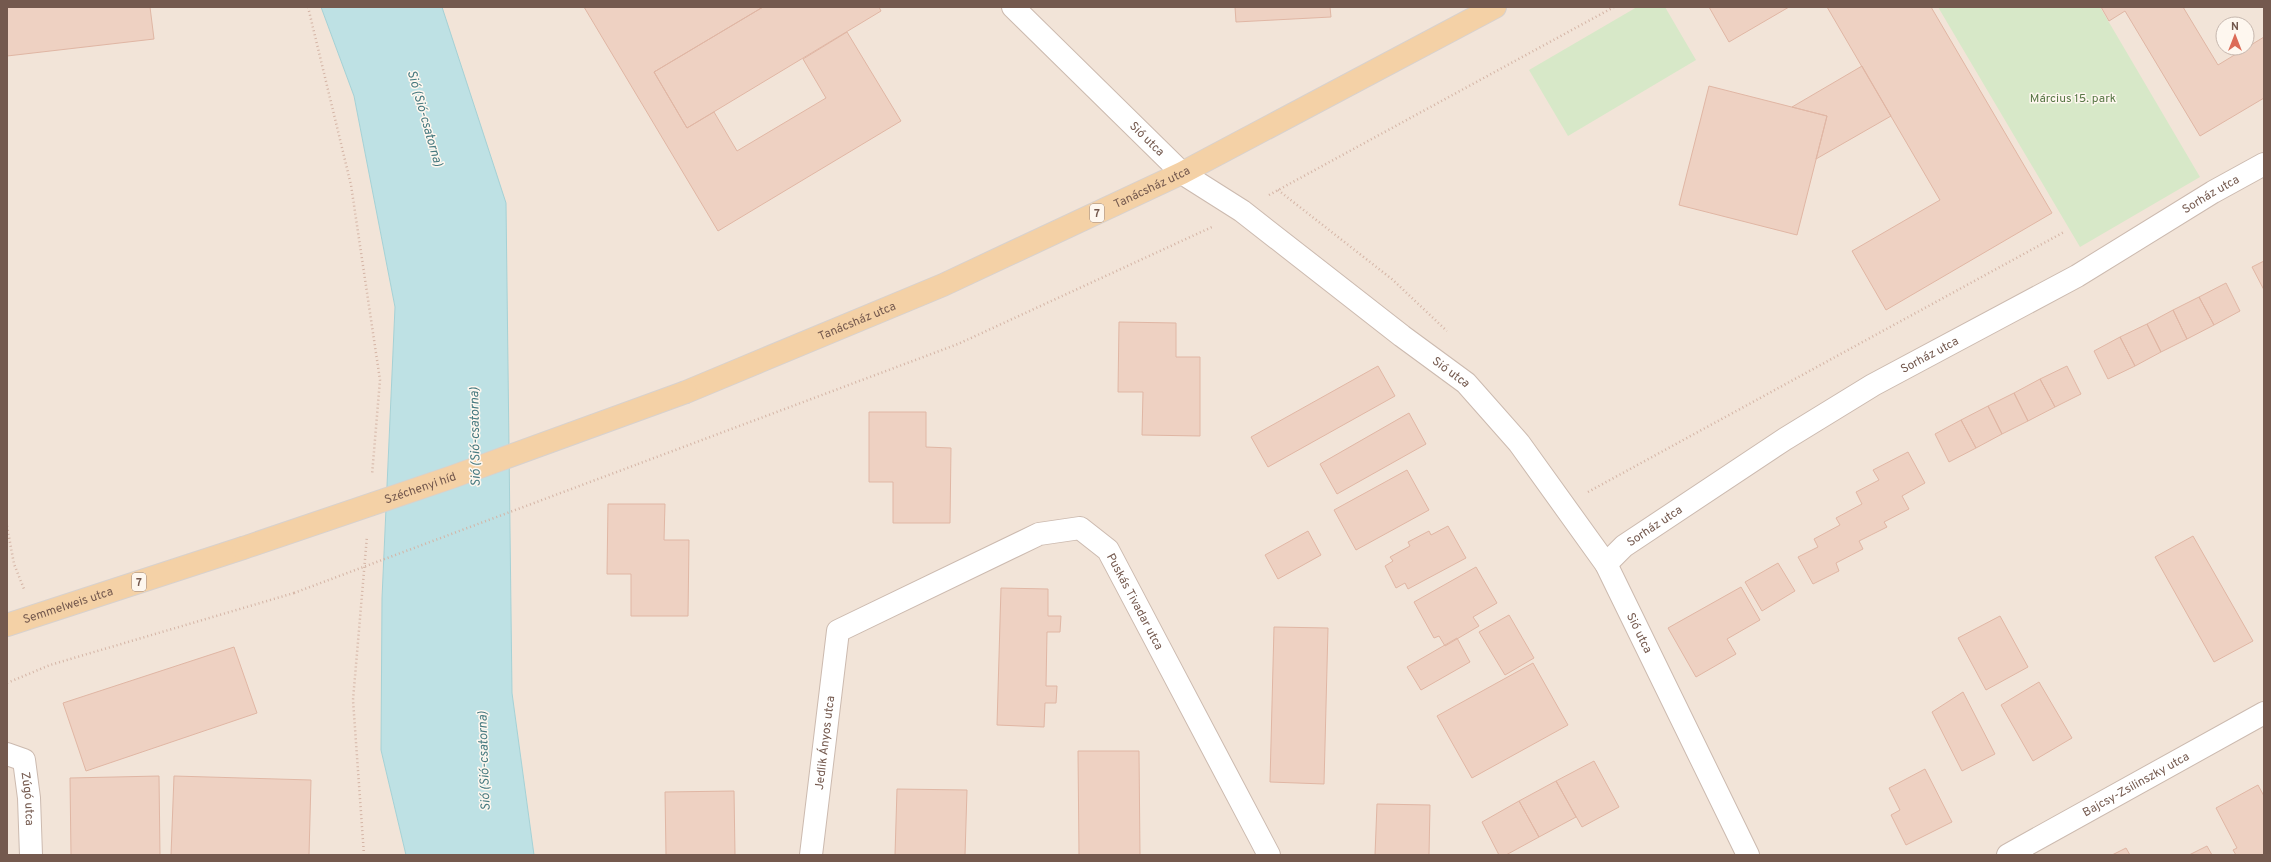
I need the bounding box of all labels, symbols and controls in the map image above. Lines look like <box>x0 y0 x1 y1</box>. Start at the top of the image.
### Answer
north arrow <box>2215 16 2255 56</box>
text: N <box>2231 20 2239 34</box>
water label: Sió (Sió-csatorna) <box>403 68 446 169</box>
park label: Március 15. park <box>2030 91 2116 107</box>
street label: Sió utca <box>1125 119 1167 160</box>
street label: Tanácsház utca <box>1111 163 1193 213</box>
street label: Sorház utca <box>2180 172 2242 218</box>
road number: 7 <box>1090 204 1104 222</box>
street label: Tanácsház utca <box>816 299 898 345</box>
street label: Sorház utca <box>1898 334 1962 378</box>
street label: Sió utca <box>1428 354 1473 391</box>
water label: Sió (Sió-csatorna) <box>467 386 485 487</box>
street label: Széchenyi híd <box>382 469 458 508</box>
street label: Sorház utca <box>1624 502 1686 551</box>
street label: Puskás Tivadar utca <box>1102 551 1166 653</box>
road number: 7 <box>132 573 146 591</box>
street label: Semmelweis utca <box>21 584 115 628</box>
street label: Sió utca <box>1622 610 1655 656</box>
street label: Jedlik Ányos utca <box>812 695 839 791</box>
water label: Sió (Sió-csatorna) <box>475 710 495 811</box>
street label: Bajcsy-Zsilinszky utca <box>2080 749 2192 821</box>
street label: Zúgó utca <box>17 771 37 826</box>

